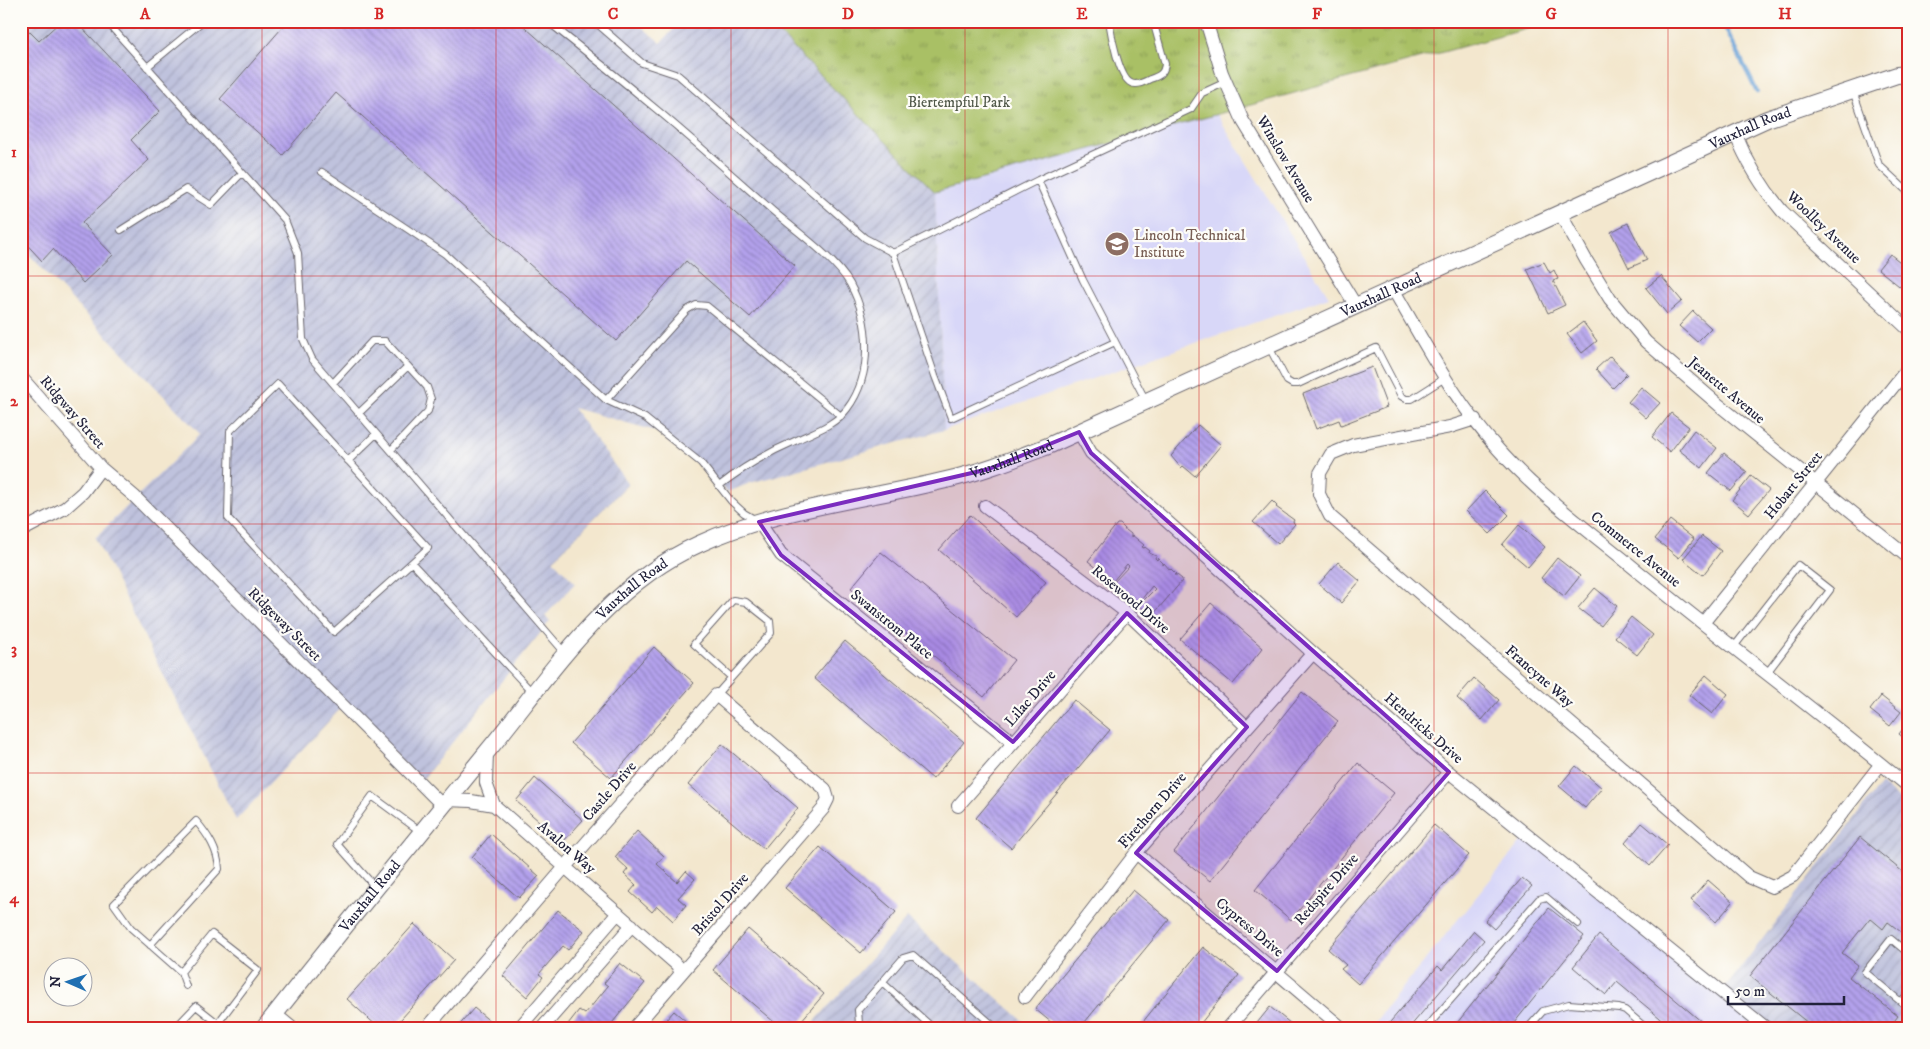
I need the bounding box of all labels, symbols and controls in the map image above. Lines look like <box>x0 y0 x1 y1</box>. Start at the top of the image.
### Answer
text: A <box>139 4 151 24</box>
text: B <box>374 4 384 24</box>
text: C <box>608 4 618 24</box>
text: D <box>842 4 854 24</box>
text: E <box>1076 4 1088 24</box>
text: F <box>1312 4 1322 24</box>
text: G <box>1545 4 1557 24</box>
text: H <box>1778 4 1792 24</box>
park label: Biertempful Park <box>908 93 1011 112</box>
street label: Vauxhall Road <box>1705 102 1794 154</box>
street label: Winslow Avenue <box>1252 111 1319 206</box>
text: 1 <box>11 142 17 162</box>
street label: Woolley Avenue <box>1782 186 1865 268</box>
place label: Lincoln Technical Institute <box>1134 226 1246 262</box>
school or university icon: Lincoln Technical Institute <box>1104 231 1130 257</box>
street label: Vauxhall Road <box>1337 268 1425 322</box>
street label: Jeanette Avenue <box>1683 351 1769 428</box>
street label: Ridgway Street <box>36 372 110 453</box>
text: 2 <box>10 391 19 411</box>
street label: Vauxhall Road <box>966 436 1057 484</box>
street label: Hobart Street <box>1760 447 1827 523</box>
street label: Commerce Avenue <box>1587 507 1685 592</box>
street label: Vauxhall Road <box>592 554 672 624</box>
street label: Rosewood Drive <box>1088 561 1174 638</box>
street label: Ridgeway Street <box>244 584 326 665</box>
street label: Swanstrom Place <box>846 585 937 664</box>
text: 3 <box>11 639 17 659</box>
street label: Francyne Way <box>1501 641 1579 712</box>
street label: Lilac Drive <box>1001 666 1060 730</box>
street label: Hendricks Drive <box>1380 689 1467 768</box>
street label: Castle Drive <box>578 757 641 825</box>
street label: Firethorn Drive <box>1114 768 1191 852</box>
street label: Avalon Way <box>534 817 600 879</box>
street label: Redspire Drive <box>1290 850 1363 929</box>
street label: Vauxhall Road <box>335 856 405 937</box>
street label: Bristol Drive <box>688 869 753 940</box>
text: 4 <box>8 888 19 908</box>
street label: Cypress Drive <box>1212 893 1288 961</box>
north arrow <box>42 956 92 1006</box>
scale bar <box>1728 974 1844 1006</box>
text: N <box>47 975 65 988</box>
text: 50 m <box>1735 982 1765 1001</box>

